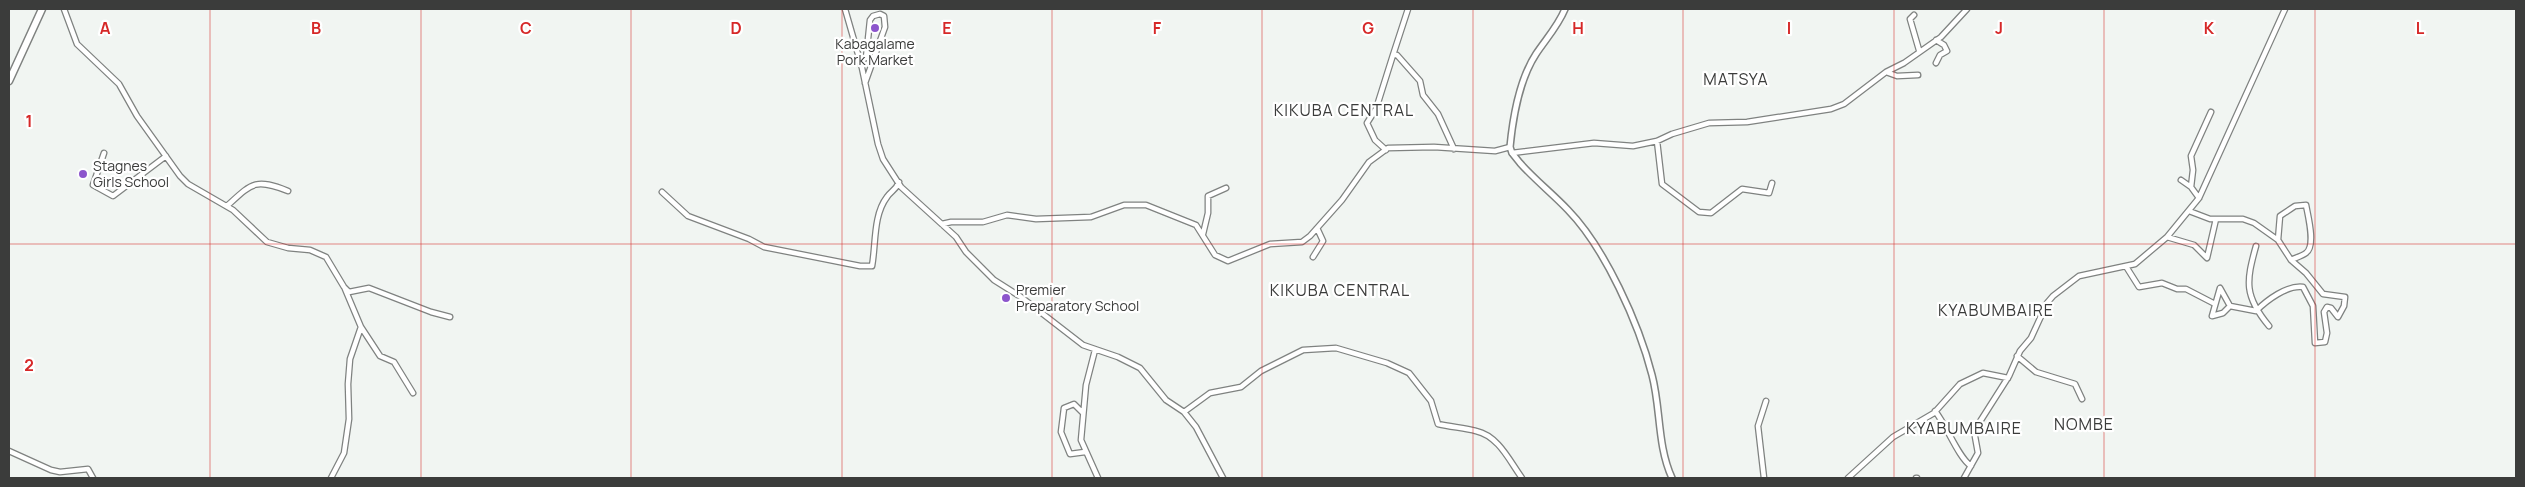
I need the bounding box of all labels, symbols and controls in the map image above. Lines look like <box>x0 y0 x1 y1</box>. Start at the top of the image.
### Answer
text: A <box>100 17 111 39</box>
text: B <box>311 17 321 39</box>
text: C <box>520 17 532 39</box>
text: D <box>730 17 742 39</box>
text: E <box>942 17 952 39</box>
text: F <box>1153 17 1162 39</box>
text: G <box>1362 17 1374 39</box>
text: H <box>1572 17 1584 39</box>
text: I <box>1787 17 1791 39</box>
text: J <box>1995 17 2003 39</box>
text: K <box>2204 17 2215 39</box>
text: L <box>2416 17 2425 39</box>
marker: Kabagalame Pork Market <box>869 22 881 34</box>
place label: Kabagalame Pork Market <box>835 34 915 69</box>
district label: MATSYA <box>1703 68 1769 90</box>
district label: KIKUBA CENTRAL <box>1274 99 1414 121</box>
text: 1 <box>25 110 33 132</box>
place label: Stagnes Girls School <box>93 156 169 191</box>
marker: Stagnes Girls School <box>77 168 89 180</box>
district label: KIKUBA CENTRAL <box>1270 279 1410 301</box>
place label: Premier Preparatory School <box>1016 280 1139 315</box>
marker: Premier Preparatory School <box>1000 292 1012 304</box>
district label: KYABUMBAIRE <box>1938 299 2054 321</box>
text: 2 <box>24 354 34 376</box>
district label: NOMBE <box>2054 413 2114 435</box>
district label: KYABUMBAIRE <box>1906 417 2022 439</box>

